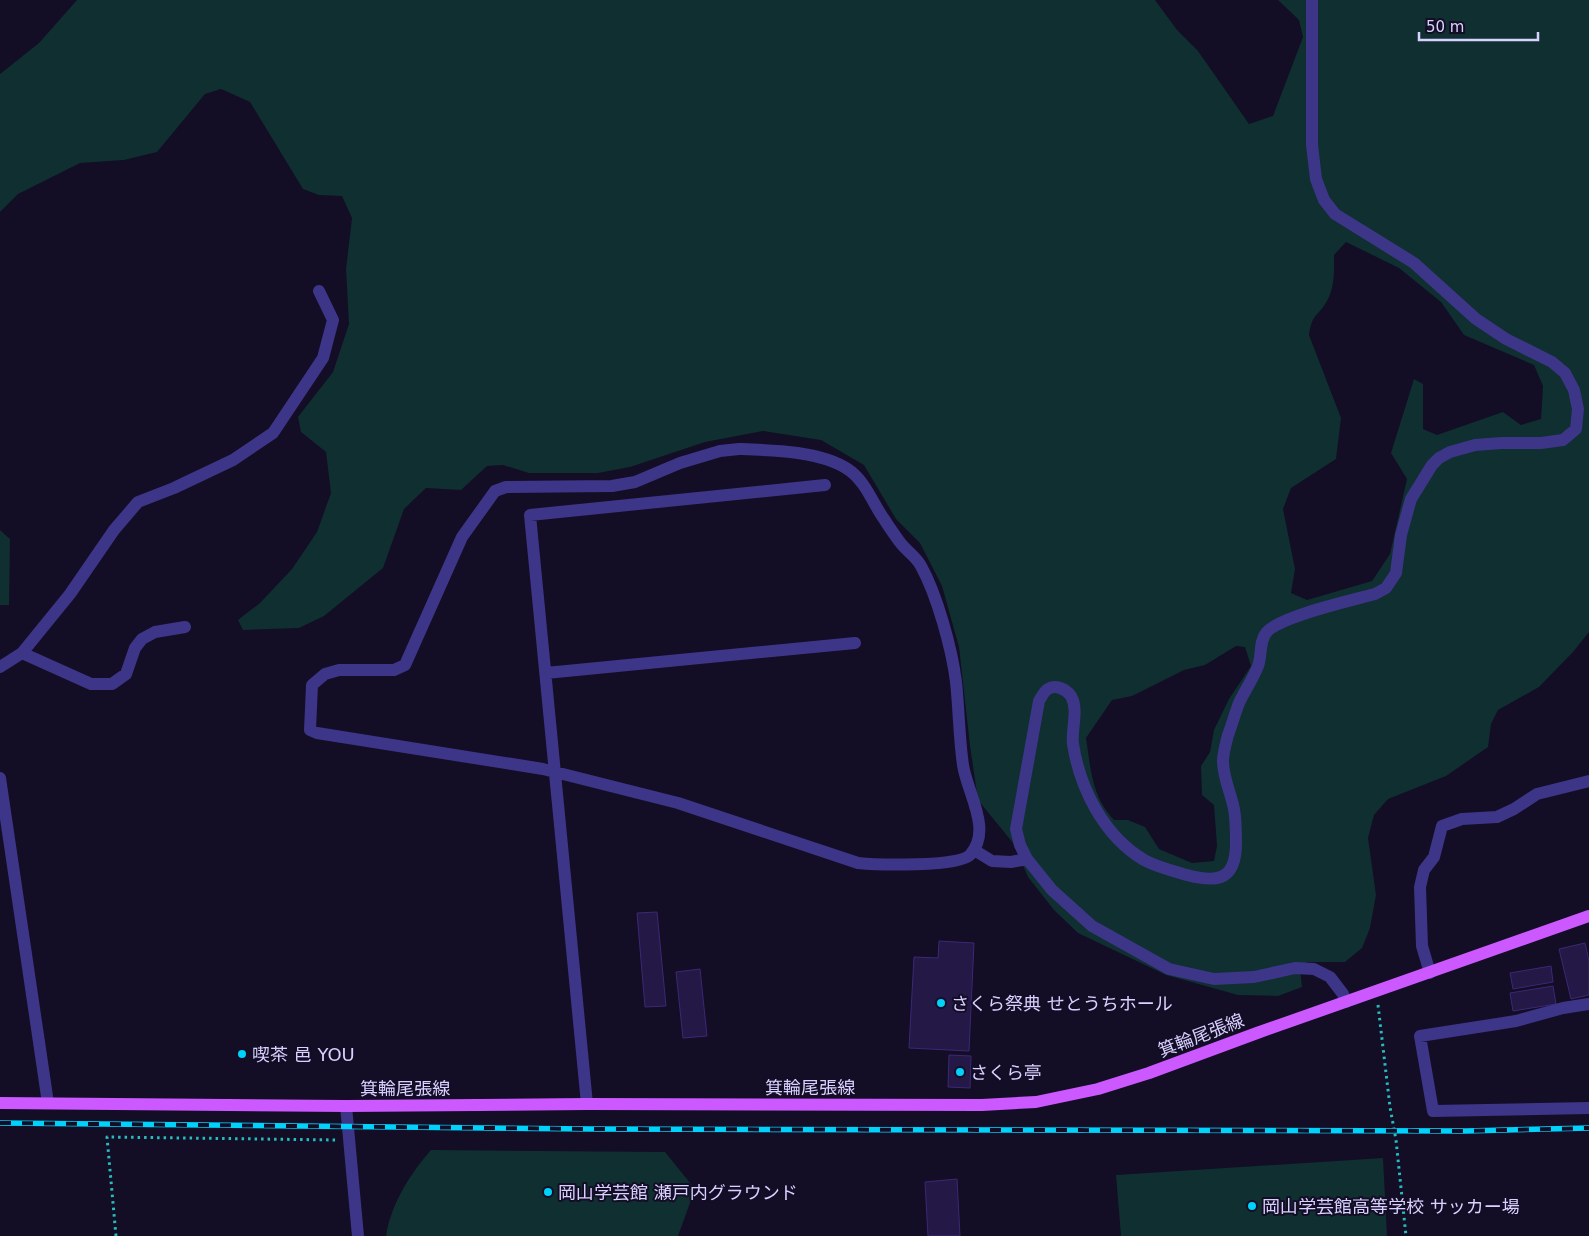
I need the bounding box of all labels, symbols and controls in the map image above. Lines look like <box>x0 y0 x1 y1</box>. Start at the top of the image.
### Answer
scale bar <box>1419 10 1538 42</box>
text: 50 m <box>1426 18 1464 36</box>
place label: さくら祭典 せとうちホール <box>951 993 1173 1014</box>
marker: さくら祭典 せとうちホール <box>935 997 947 1009</box>
street label: 箕輪尾張線 <box>1155 1009 1247 1061</box>
place label: 喫茶 邑 YOU <box>252 1044 355 1065</box>
marker: 喫茶 邑 YOU <box>236 1048 248 1060</box>
place label: さくら亭 <box>970 1062 1042 1083</box>
marker: さくら亭 <box>954 1066 966 1078</box>
street label: 箕輪尾張線 <box>765 1077 855 1098</box>
street label: 箕輪尾張線 <box>360 1078 450 1099</box>
place label: 岡山学芸館 瀬戸内グラウンド <box>558 1182 798 1203</box>
marker: 岡山学芸館 瀬戸内グラウンド <box>542 1186 554 1198</box>
place label: 岡山学芸館高等学校 サッカー場 <box>1262 1196 1520 1217</box>
marker: 岡山学芸館高等学校 サッカー場 <box>1246 1200 1258 1212</box>

